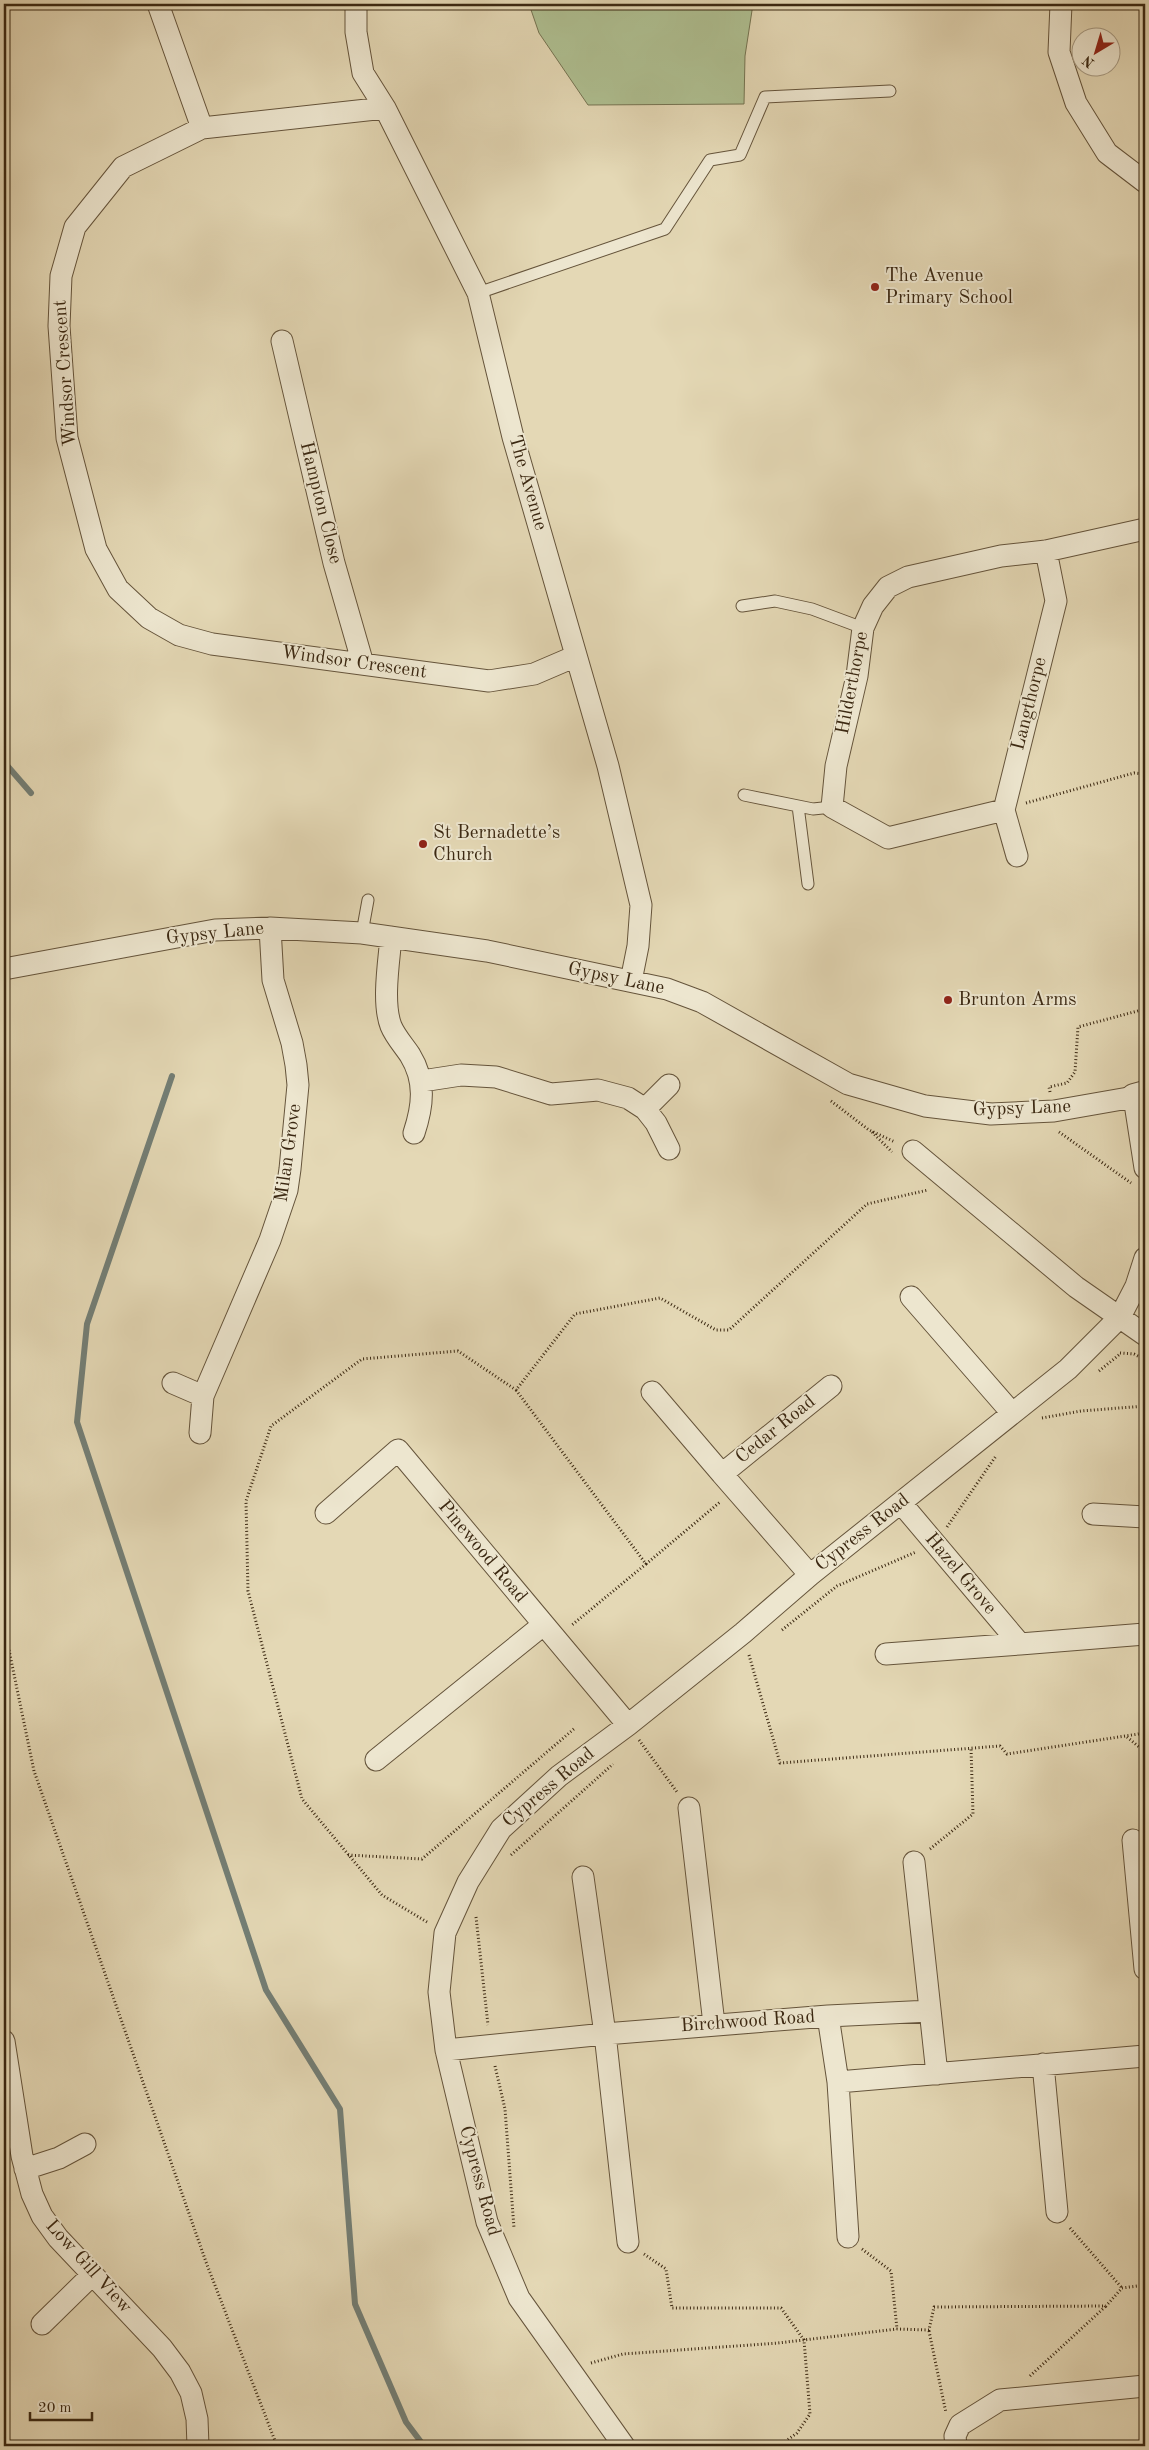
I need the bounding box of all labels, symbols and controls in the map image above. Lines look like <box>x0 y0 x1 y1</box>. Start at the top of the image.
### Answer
north arrow <box>1072 28 1122 78</box>
text: N <box>1080 52 1097 70</box>
place label: The Avenue Primary School <box>885 267 1013 308</box>
marker: The Avenue Primary School <box>869 281 881 293</box>
street label: Windsor Crescent <box>51 299 81 447</box>
street label: The Avenue <box>504 433 550 533</box>
street label: Hampton Close <box>296 440 344 566</box>
street label: Hilderthorpe <box>834 630 872 736</box>
street label: Windsor Crescent <box>280 643 428 683</box>
street label: Langthorpe <box>1009 655 1051 753</box>
place label: St Bernadette’s Church <box>433 824 560 865</box>
marker: St Bernadette’s Church <box>417 838 429 850</box>
street label: Gypsy Lane <box>165 919 265 949</box>
street label: Gypsy Lane <box>566 959 666 999</box>
place label: Brunton Arms <box>958 991 1077 1010</box>
marker: Brunton Arms <box>942 994 954 1006</box>
street label: Gypsy Lane <box>973 1098 1071 1120</box>
street label: Milan Grove <box>273 1103 305 1203</box>
street label: Cedar Road <box>733 1392 819 1468</box>
street label: Cypress Road <box>812 1491 914 1575</box>
street label: Pinewood Road <box>434 1497 530 1607</box>
street label: Hazel Grove <box>921 1530 999 1618</box>
street label: Cypress Road <box>499 1744 599 1832</box>
street label: Birchwood Road <box>680 2008 816 2036</box>
street label: Cypress Road <box>455 2124 503 2238</box>
street label: Low Gill View <box>41 2217 135 2318</box>
scale bar <box>30 2390 92 2422</box>
text: 20 m <box>38 2401 72 2416</box>

